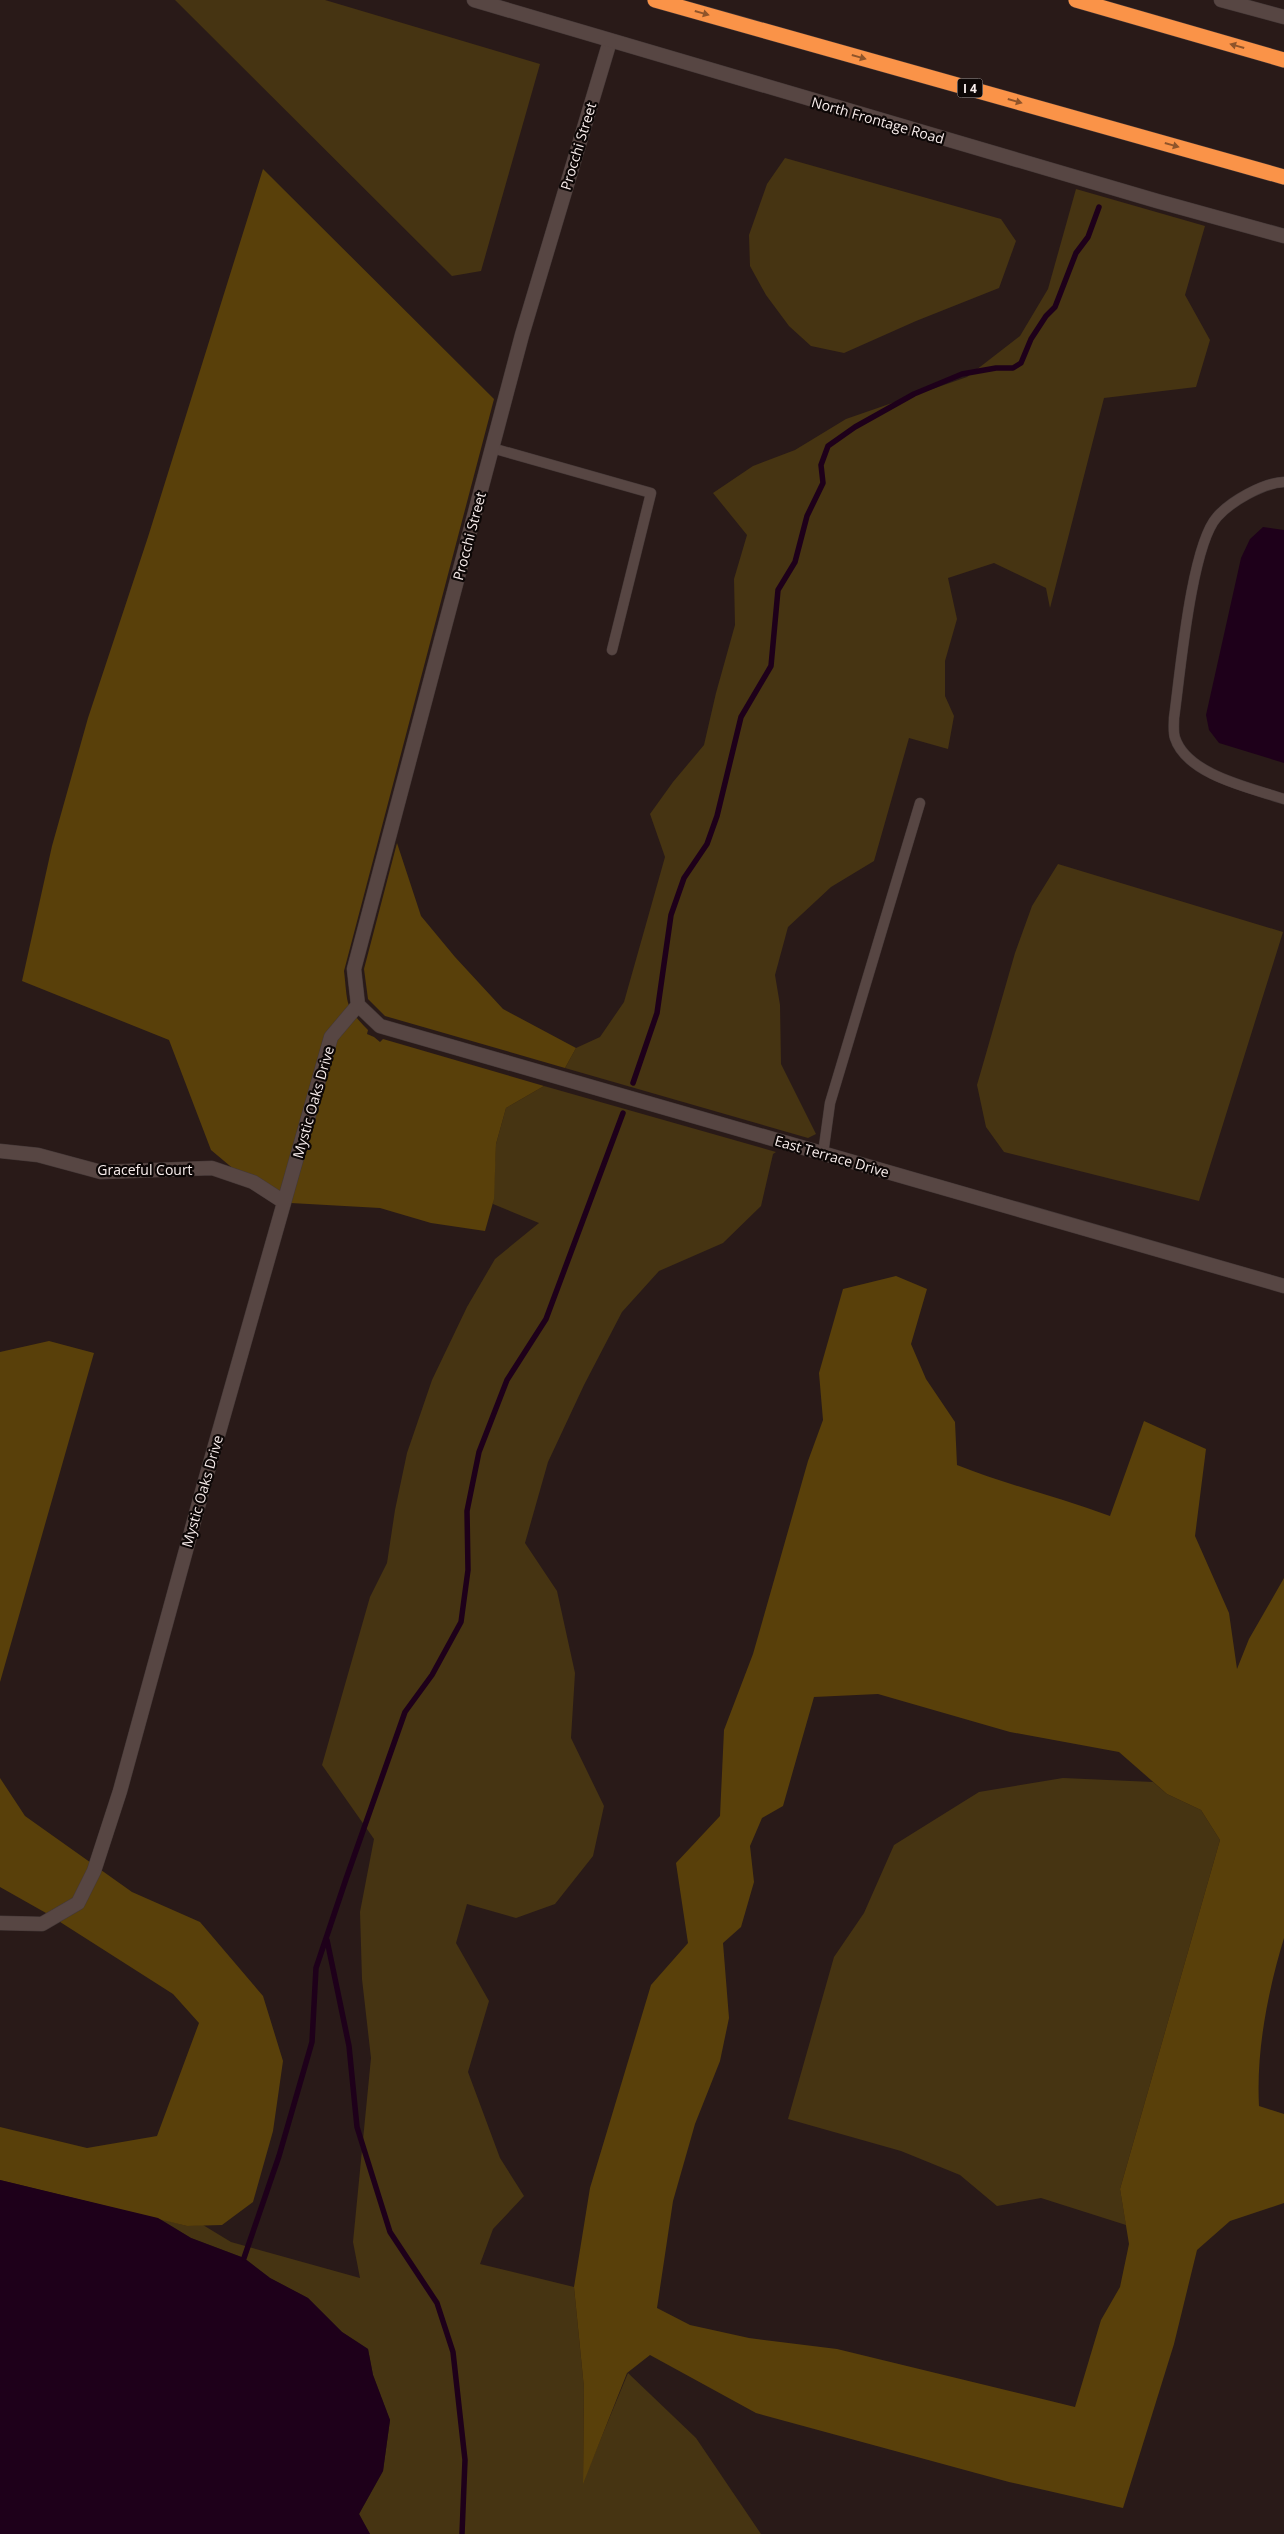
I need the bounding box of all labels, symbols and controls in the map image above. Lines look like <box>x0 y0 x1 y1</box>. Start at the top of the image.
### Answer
one-way arrow <box>695 10 710 18</box>
one-way arrow <box>1230 42 1245 50</box>
one-way arrow <box>851 54 866 62</box>
road number: I 4 <box>958 78 982 98</box>
street label: North Frontage Road <box>809 92 947 148</box>
one-way arrow <box>1008 98 1023 106</box>
street label: Procchi Street <box>556 100 600 192</box>
one-way arrow <box>1164 141 1179 149</box>
street label: Procchi Street <box>448 490 490 582</box>
street label: Mystic Oaks Drive <box>288 1044 338 1160</box>
street label: East Terrace Drive <box>773 1131 892 1181</box>
street label: Graceful Court <box>97 1160 193 1179</box>
street label: Mystic Oaks Drive <box>177 1433 227 1549</box>

